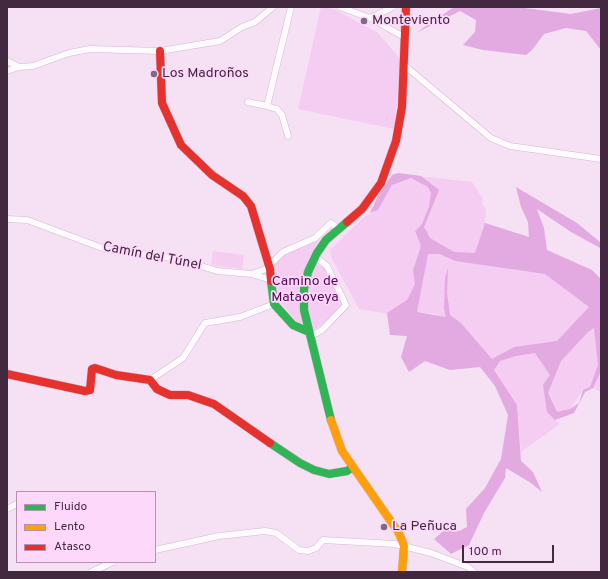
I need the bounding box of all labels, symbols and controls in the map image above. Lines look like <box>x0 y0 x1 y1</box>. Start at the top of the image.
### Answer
place label: Monteviento <box>372 13 450 29</box>
marker: Monteviento <box>359 16 369 26</box>
place label: Los Madroños <box>162 66 249 82</box>
marker: Los Madroños <box>149 69 159 79</box>
street label: Camín del Túnel <box>101 239 203 275</box>
park label: Camino de Mataoveya <box>271 274 339 306</box>
legend <box>16 491 156 563</box>
text: Fluido <box>54 499 87 515</box>
text: Lento <box>54 519 85 535</box>
place label: La Peñuca <box>392 519 457 535</box>
marker: La Peñuca <box>379 522 389 532</box>
scale bar <box>464 537 556 563</box>
text: Atasco <box>54 539 91 555</box>
text: 100 m <box>469 544 502 560</box>

